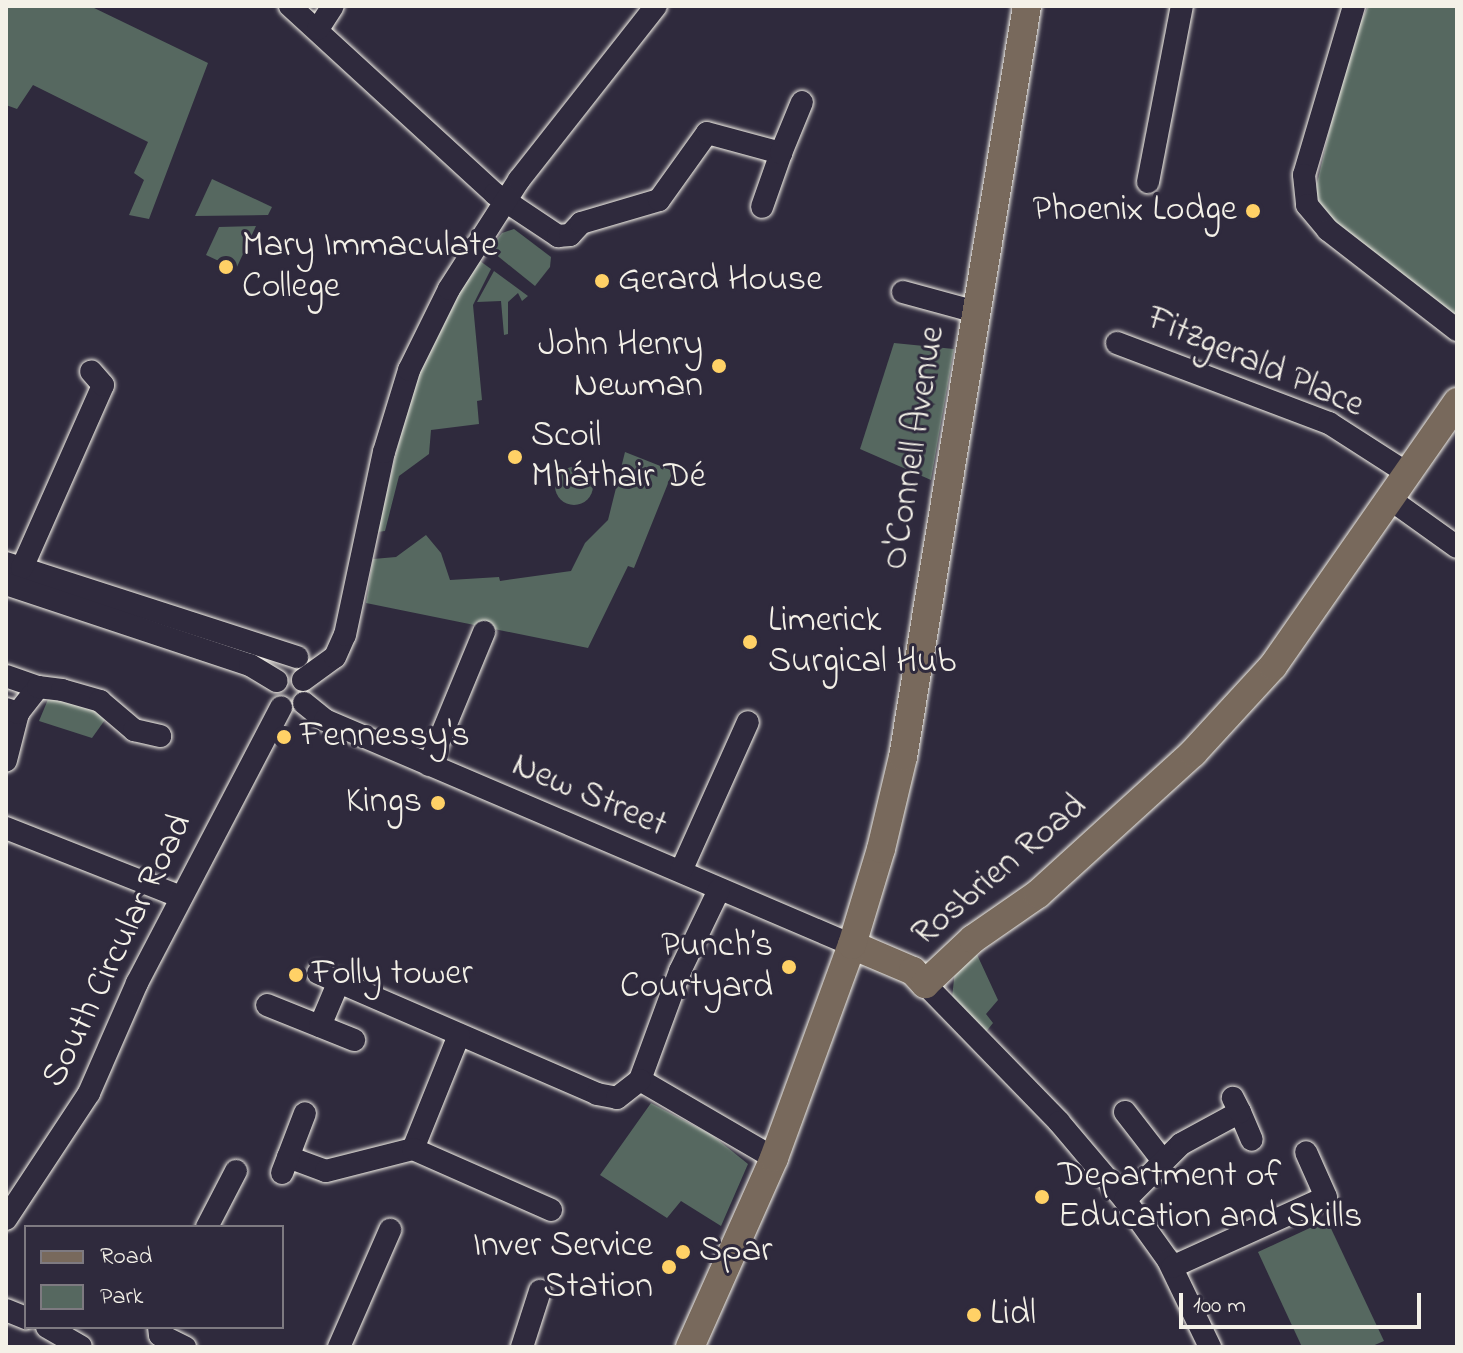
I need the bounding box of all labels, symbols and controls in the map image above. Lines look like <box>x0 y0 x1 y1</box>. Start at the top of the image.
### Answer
place label: Phoenix Lodge <box>1032 189 1237 233</box>
marker: Phoenix Lodge <box>1244 202 1262 220</box>
place label: Mary Immaculate College <box>242 224 497 309</box>
marker: Mary Immaculate College <box>217 258 235 276</box>
place label: Gerard House <box>618 259 822 303</box>
marker: Gerard House <box>593 272 611 290</box>
street label: Fitzgerald Place <box>1140 298 1370 428</box>
place label: John Henry Newman <box>538 323 703 408</box>
street label: O'Connell Avenue <box>874 323 956 573</box>
marker: John Henry Newman <box>710 357 728 375</box>
place label: Scoil Mháthair Dé <box>531 414 706 499</box>
marker: Scoil Mháthair Dé <box>506 448 524 466</box>
place label: Limerick Surgical Hub <box>768 599 956 684</box>
marker: Limerick Surgical Hub <box>739 631 761 653</box>
place label: Fennessy's <box>300 715 470 759</box>
marker: Fennessy's <box>275 728 293 746</box>
street label: New Street <box>505 744 673 848</box>
place label: Kings <box>346 781 422 825</box>
street label: Rosbrien Road <box>904 785 1096 957</box>
marker: Kings <box>429 794 447 812</box>
street label: South Circular Road <box>33 807 203 1095</box>
place label: Punch’s Courtyard <box>620 924 773 1009</box>
place label: Folly tower <box>312 953 473 997</box>
marker: Punch’s Courtyard <box>780 958 798 976</box>
marker: Folly tower <box>287 966 305 984</box>
place label: Department of Education and Skills <box>1058 1154 1362 1239</box>
marker: Department of Education and Skills <box>1033 1188 1051 1206</box>
place label: Inver Service Station <box>473 1224 653 1309</box>
legend <box>24 1225 284 1329</box>
place label: Spar <box>699 1230 772 1274</box>
text: Road <box>100 1240 152 1275</box>
marker: Spar <box>674 1243 692 1261</box>
marker: Inver Service Station <box>660 1258 678 1276</box>
scale bar <box>1183 1277 1425 1327</box>
text: Park <box>100 1280 143 1315</box>
text: 100 m <box>1193 1289 1246 1324</box>
place label: Lidl <box>990 1293 1036 1337</box>
marker: Lidl <box>965 1306 983 1324</box>

